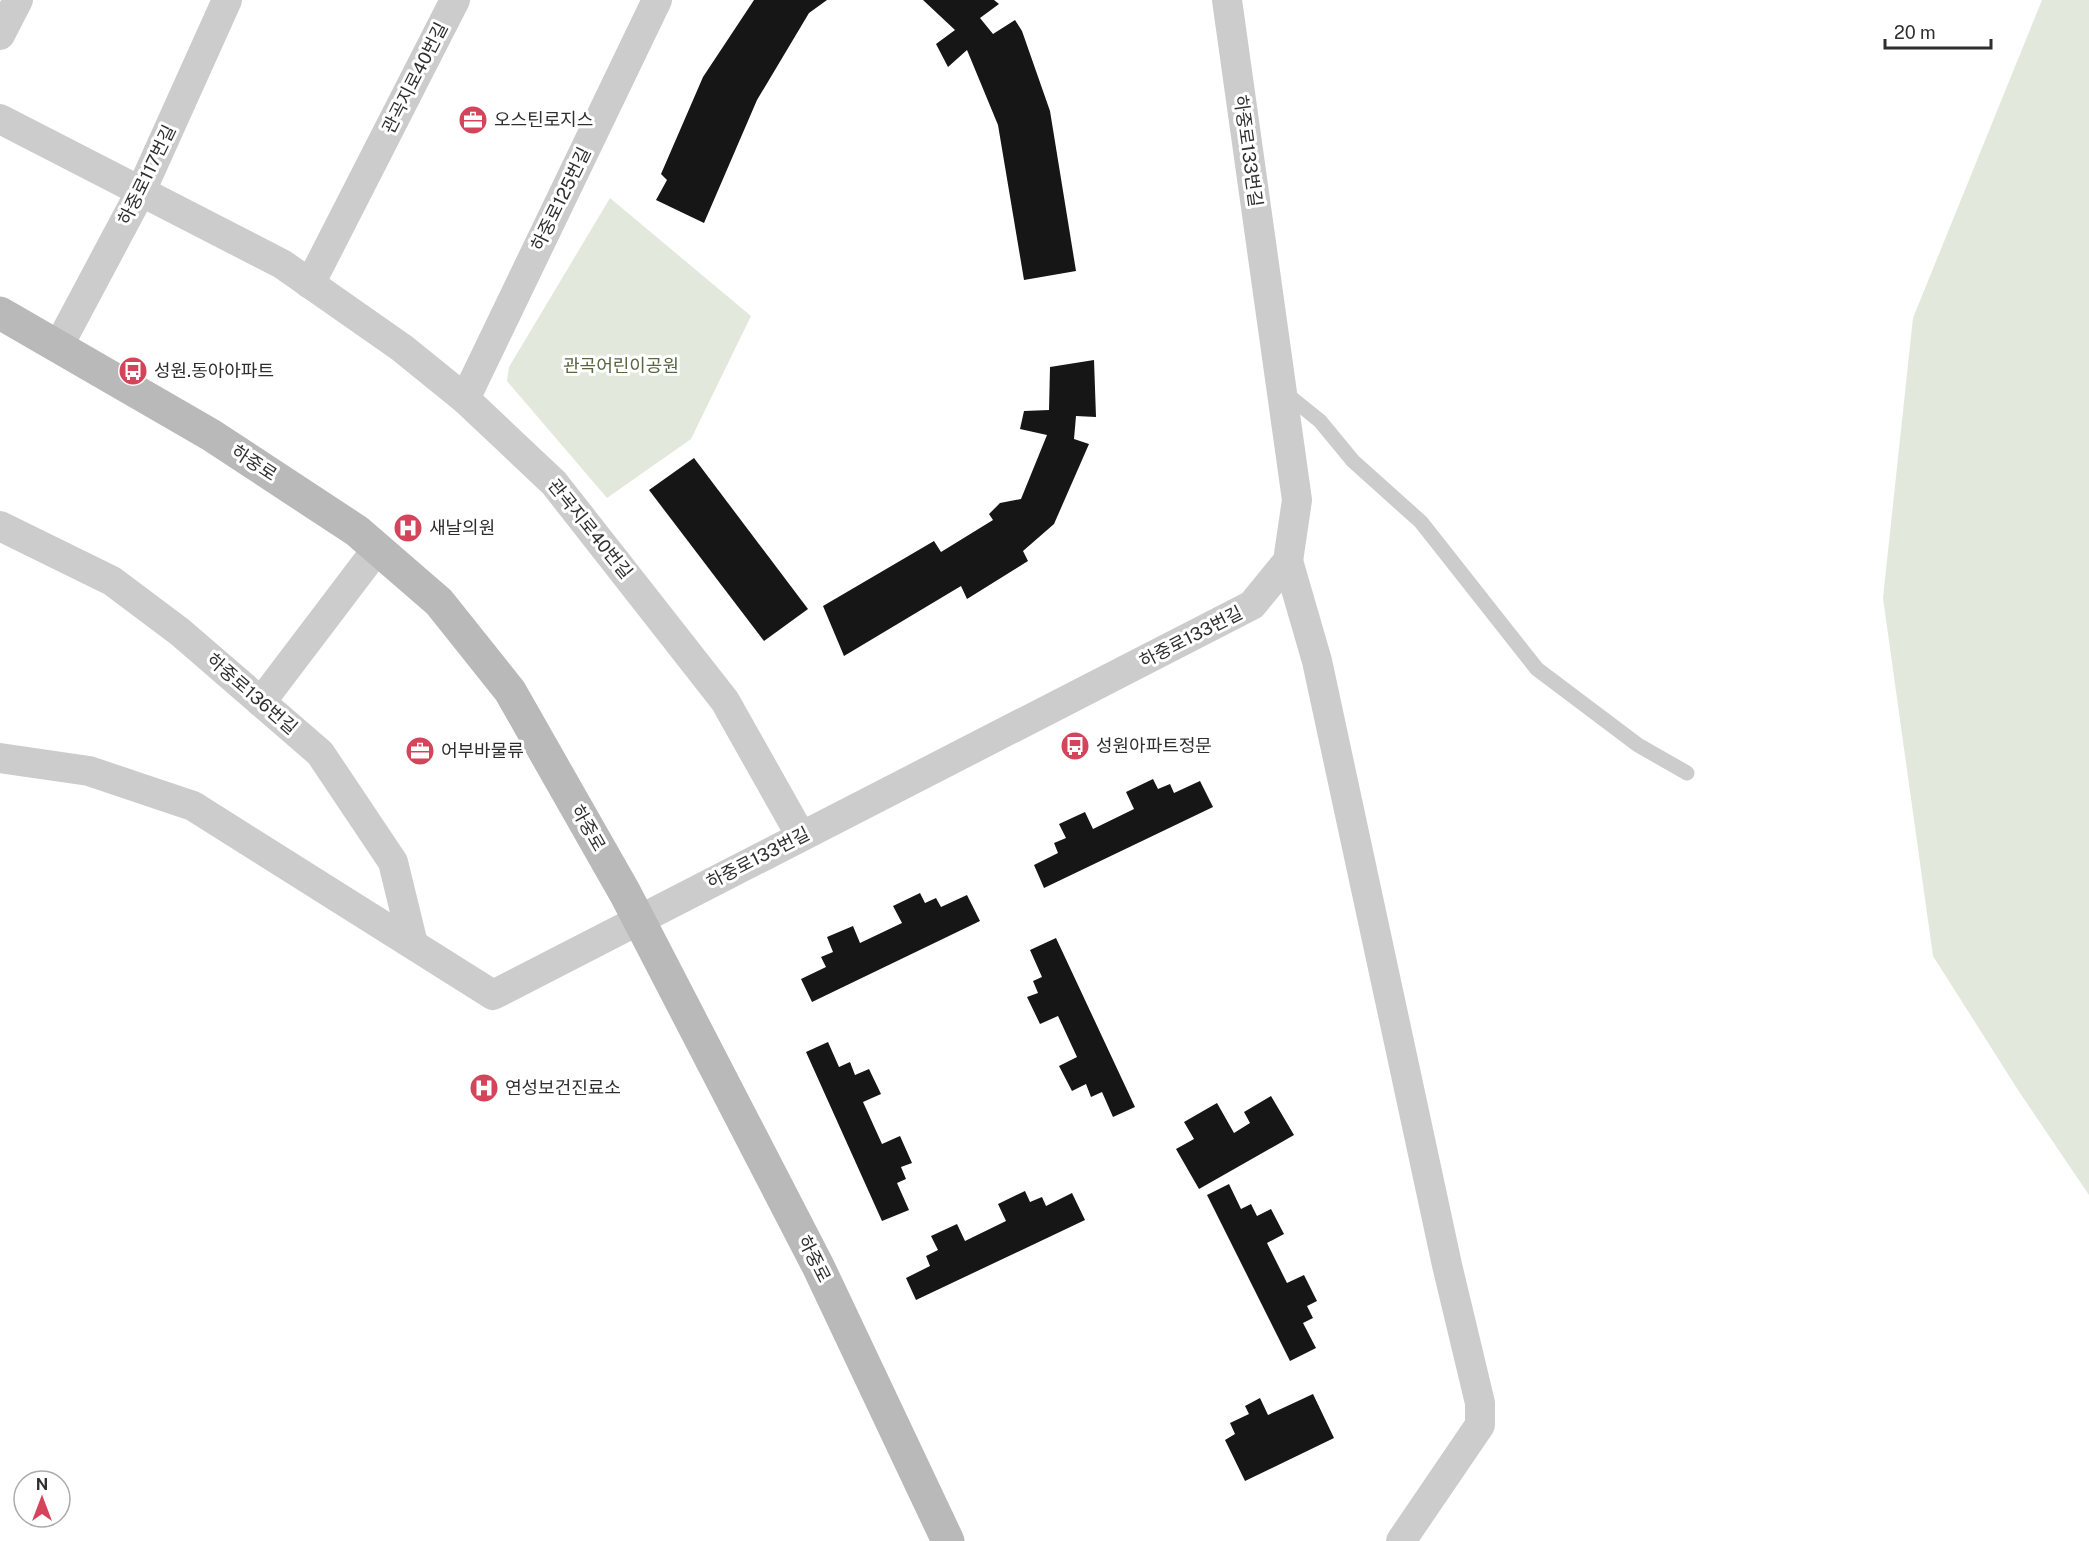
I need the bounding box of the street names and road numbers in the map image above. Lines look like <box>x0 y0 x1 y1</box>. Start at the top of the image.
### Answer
street label: 관곡지로40번길 <box>378 19 452 137</box>
street label: 하중로133번길 <box>1230 94 1267 208</box>
street label: 하중로117번길 <box>113 122 180 228</box>
street label: 하중로125번길 <box>526 144 595 254</box>
street label: 하중로 <box>228 440 281 485</box>
street label: 관곡지로40번길 <box>544 475 637 583</box>
street label: 하중로133번길 <box>1136 602 1246 671</box>
street label: 하중로136번길 <box>203 649 302 738</box>
street label: 하중로 <box>567 801 610 855</box>
street label: 하중로133번길 <box>703 823 813 892</box>
street label: 하중로 <box>794 1232 835 1286</box>

